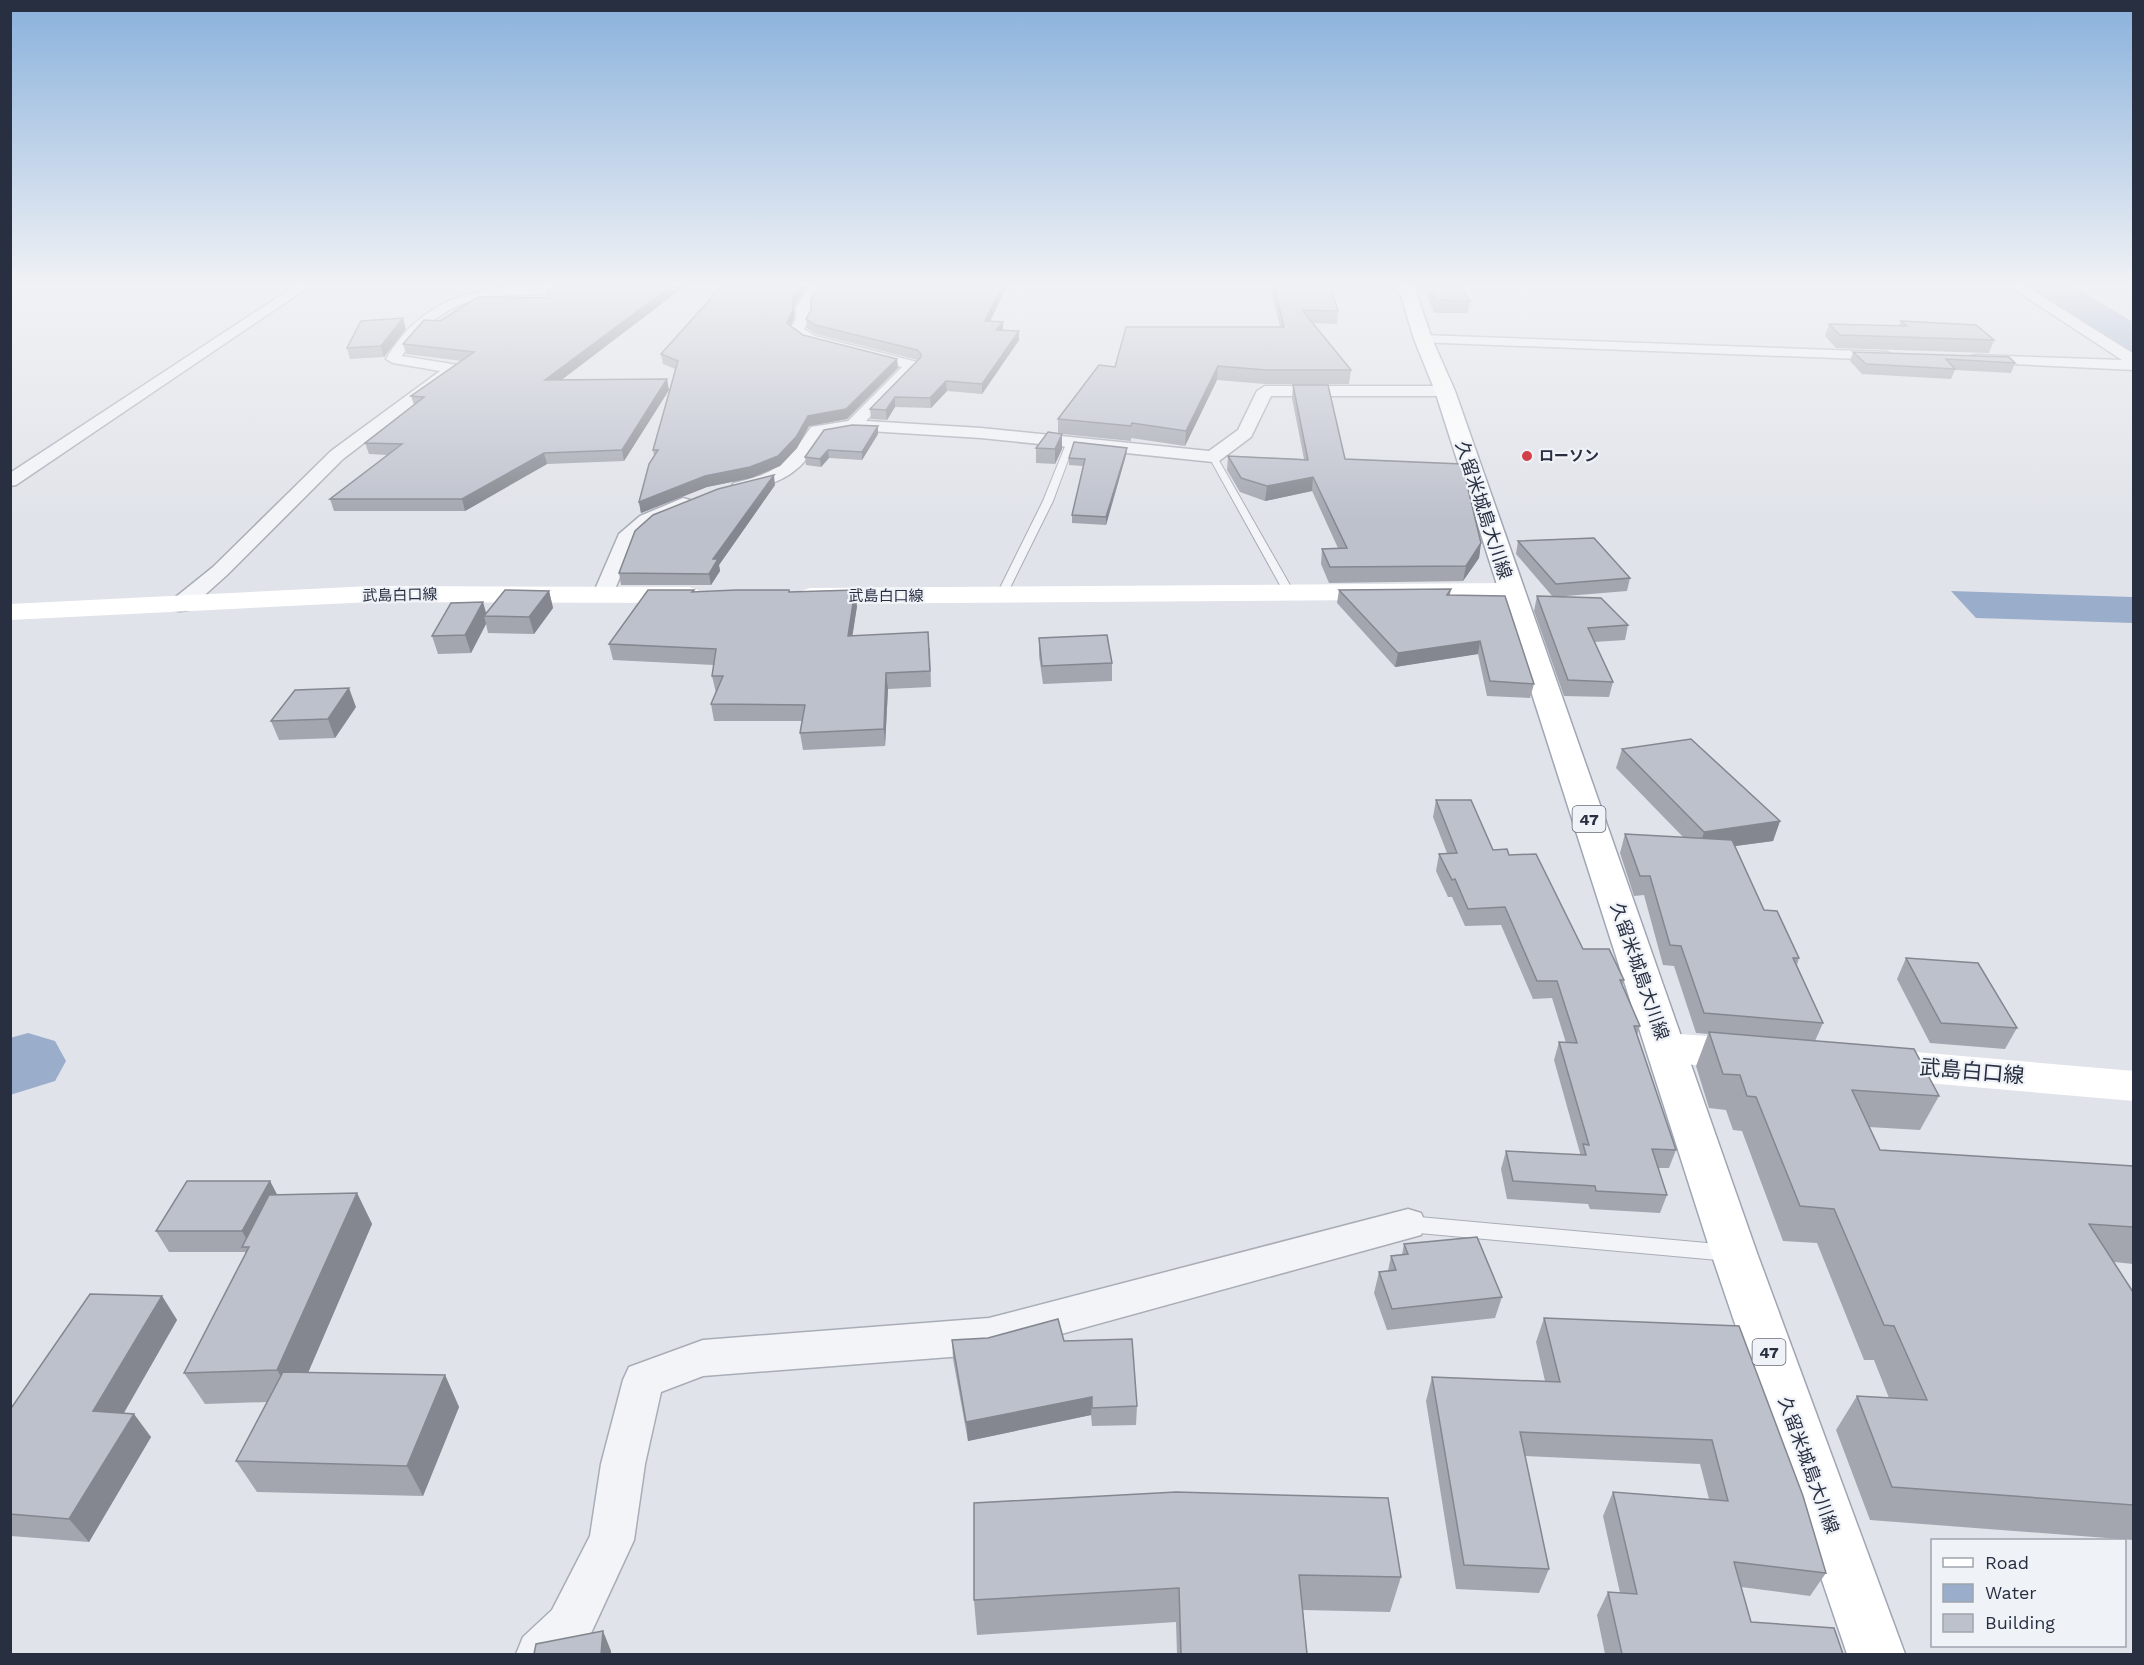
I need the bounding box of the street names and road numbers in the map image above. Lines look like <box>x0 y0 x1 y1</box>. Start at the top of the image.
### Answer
street label: 久留米城島大川線 <box>1452 438 1516 582</box>
street label: 武島白口線 <box>362 585 438 605</box>
street label: 武島白口線 <box>848 587 924 605</box>
road number: 47 <box>1572 806 1606 832</box>
street label: 久留米城島大川線 <box>1607 900 1673 1042</box>
street label: 武島白口線 <box>1919 1054 2025 1088</box>
road number: 47 <box>1752 1339 1786 1365</box>
street label: 久留米城島大川線 <box>1775 1394 1843 1536</box>

